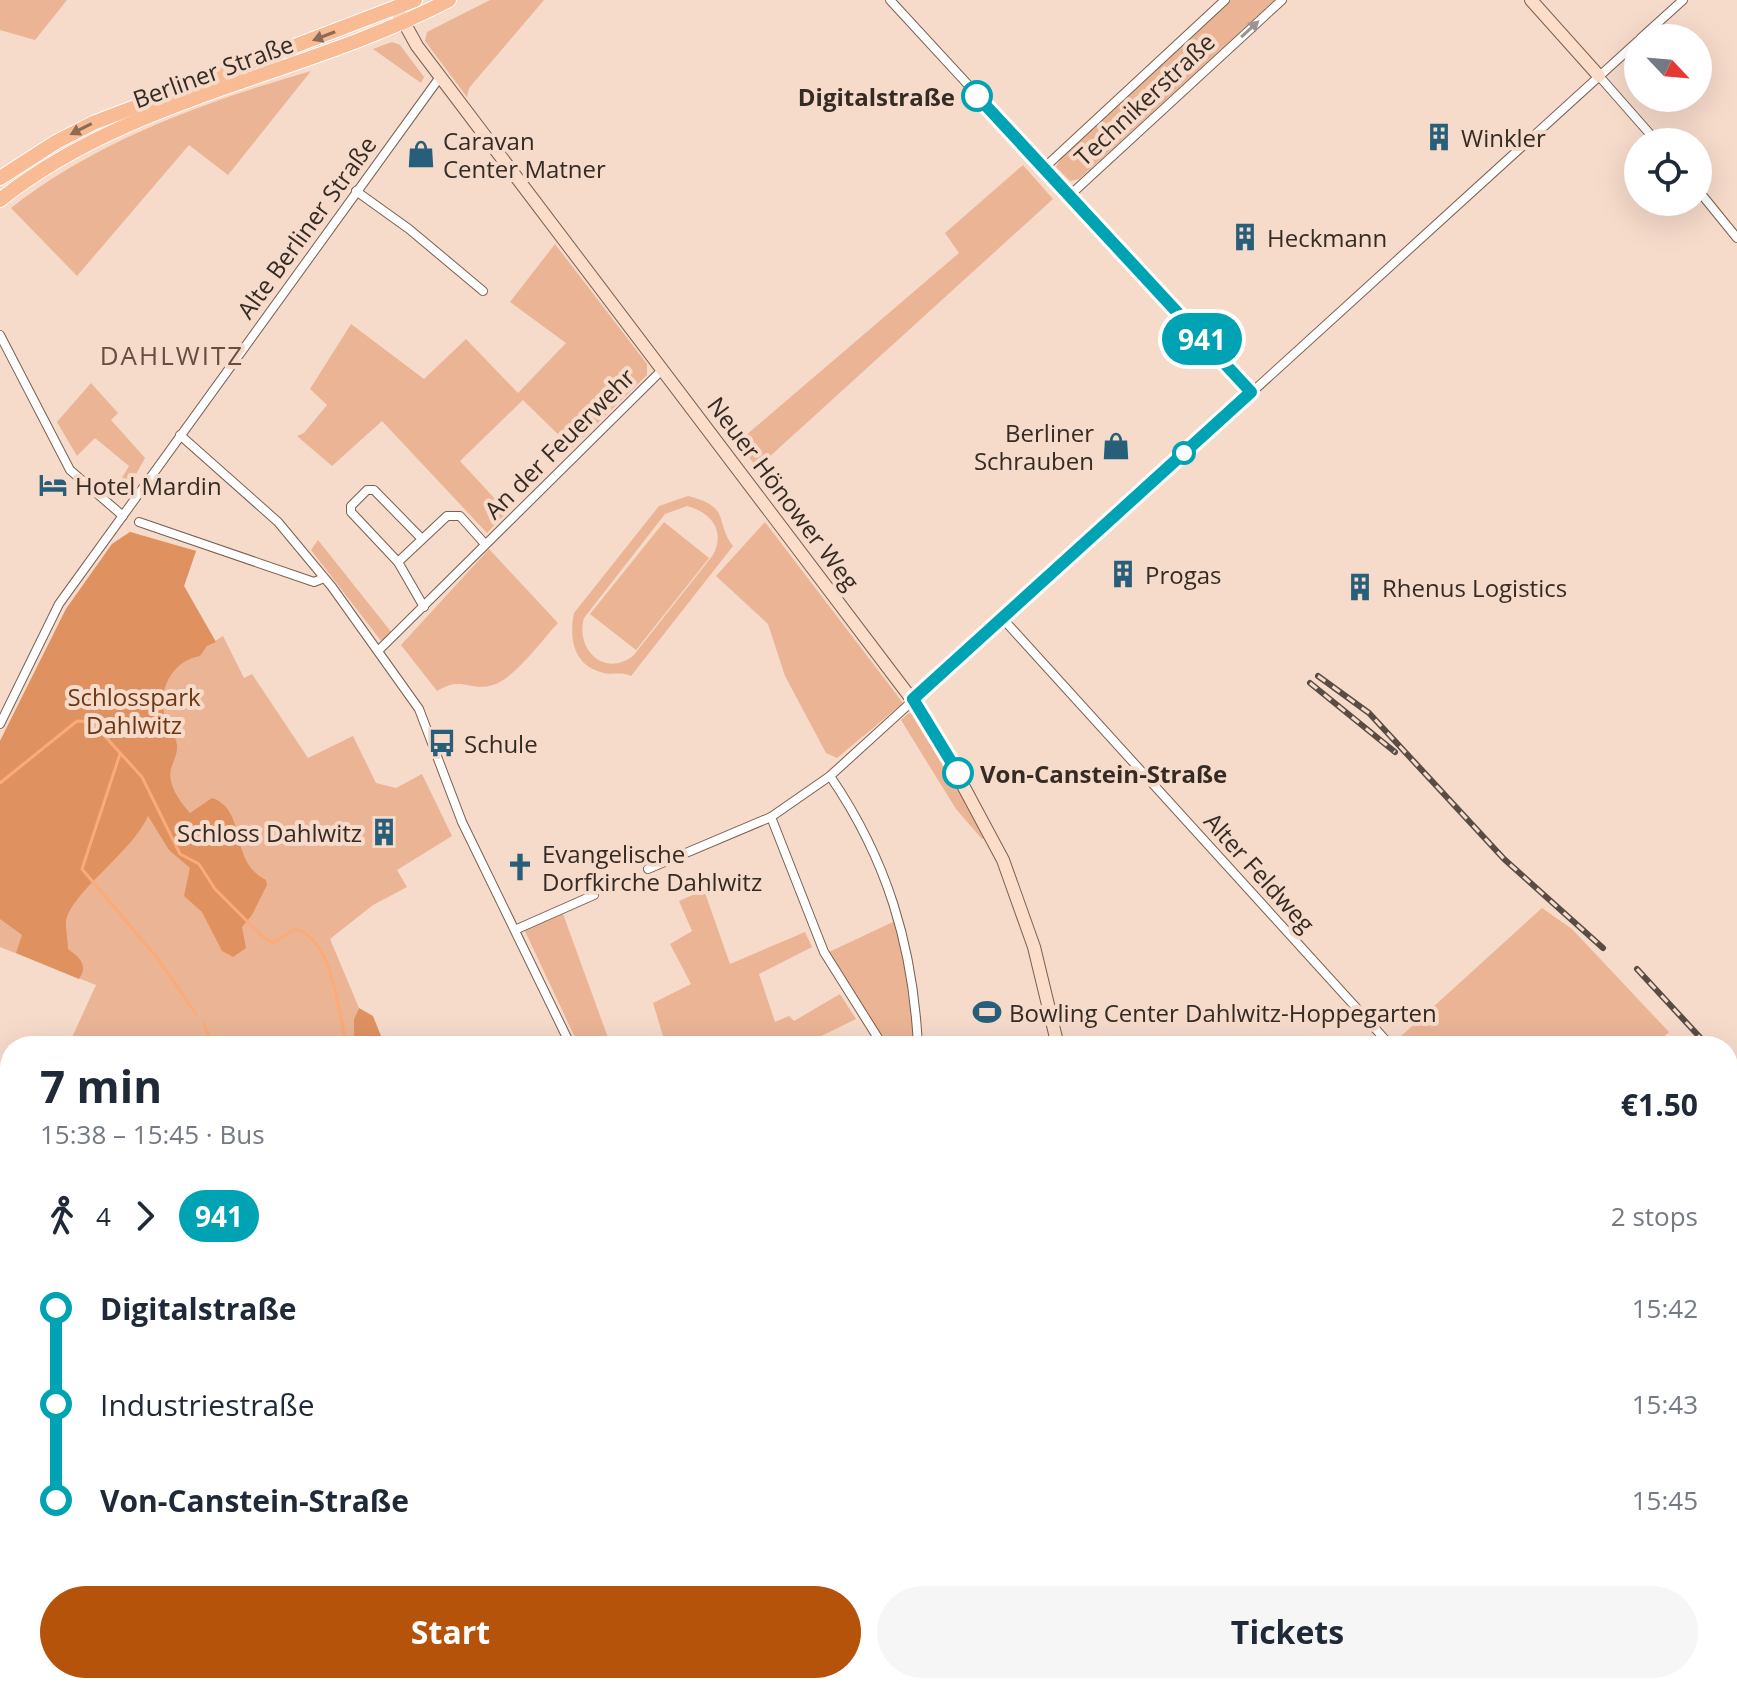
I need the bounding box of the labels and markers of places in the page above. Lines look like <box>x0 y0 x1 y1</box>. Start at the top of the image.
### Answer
place label: Digitalstraße <box>798 80 955 113</box>
marker: Digitalstraße <box>962 81 992 111</box>
place label: Winkler <box>1461 121 1546 154</box>
building icon: Winkler <box>1424 122 1454 152</box>
place label: Caravan Center Matner <box>443 124 606 185</box>
shop icon: Caravan Center Matner <box>406 139 436 169</box>
place label: Heckmann <box>1267 221 1387 254</box>
building icon: Heckmann <box>1230 222 1260 252</box>
place label: Berliner Schrauben <box>974 416 1094 477</box>
shop icon: Berliner Schrauben <box>1101 431 1131 461</box>
unlabelled marker <box>1173 442 1195 464</box>
place label: Hotel Mardin <box>75 469 222 502</box>
hotel icon: Hotel Mardin <box>38 470 68 500</box>
place label: Progas <box>1145 558 1222 591</box>
building icon: Progas <box>1108 559 1138 589</box>
place label: Rhenus Logistics <box>1382 571 1567 604</box>
building icon: Rhenus Logistics <box>1345 572 1375 602</box>
place label: Schule <box>464 727 538 760</box>
bus stop icon: Schule <box>427 728 457 758</box>
place label: Von-Canstein-Straße <box>980 757 1227 790</box>
marker: Von-Canstein-Straße <box>943 758 973 788</box>
place label: Schloss Dahlwitz <box>177 816 362 849</box>
building icon: Schloss Dahlwitz <box>369 817 399 847</box>
place label: Evangelische Dorfkirche Dahlwitz <box>542 837 762 898</box>
church icon: Evangelische Dorfkirche Dahlwitz <box>505 852 535 882</box>
place label: Bowling Center Dahlwitz-Hoppegarten <box>1009 996 1437 1029</box>
sports icon: Bowling Center Dahlwitz-Hoppegarten <box>972 997 1002 1027</box>

